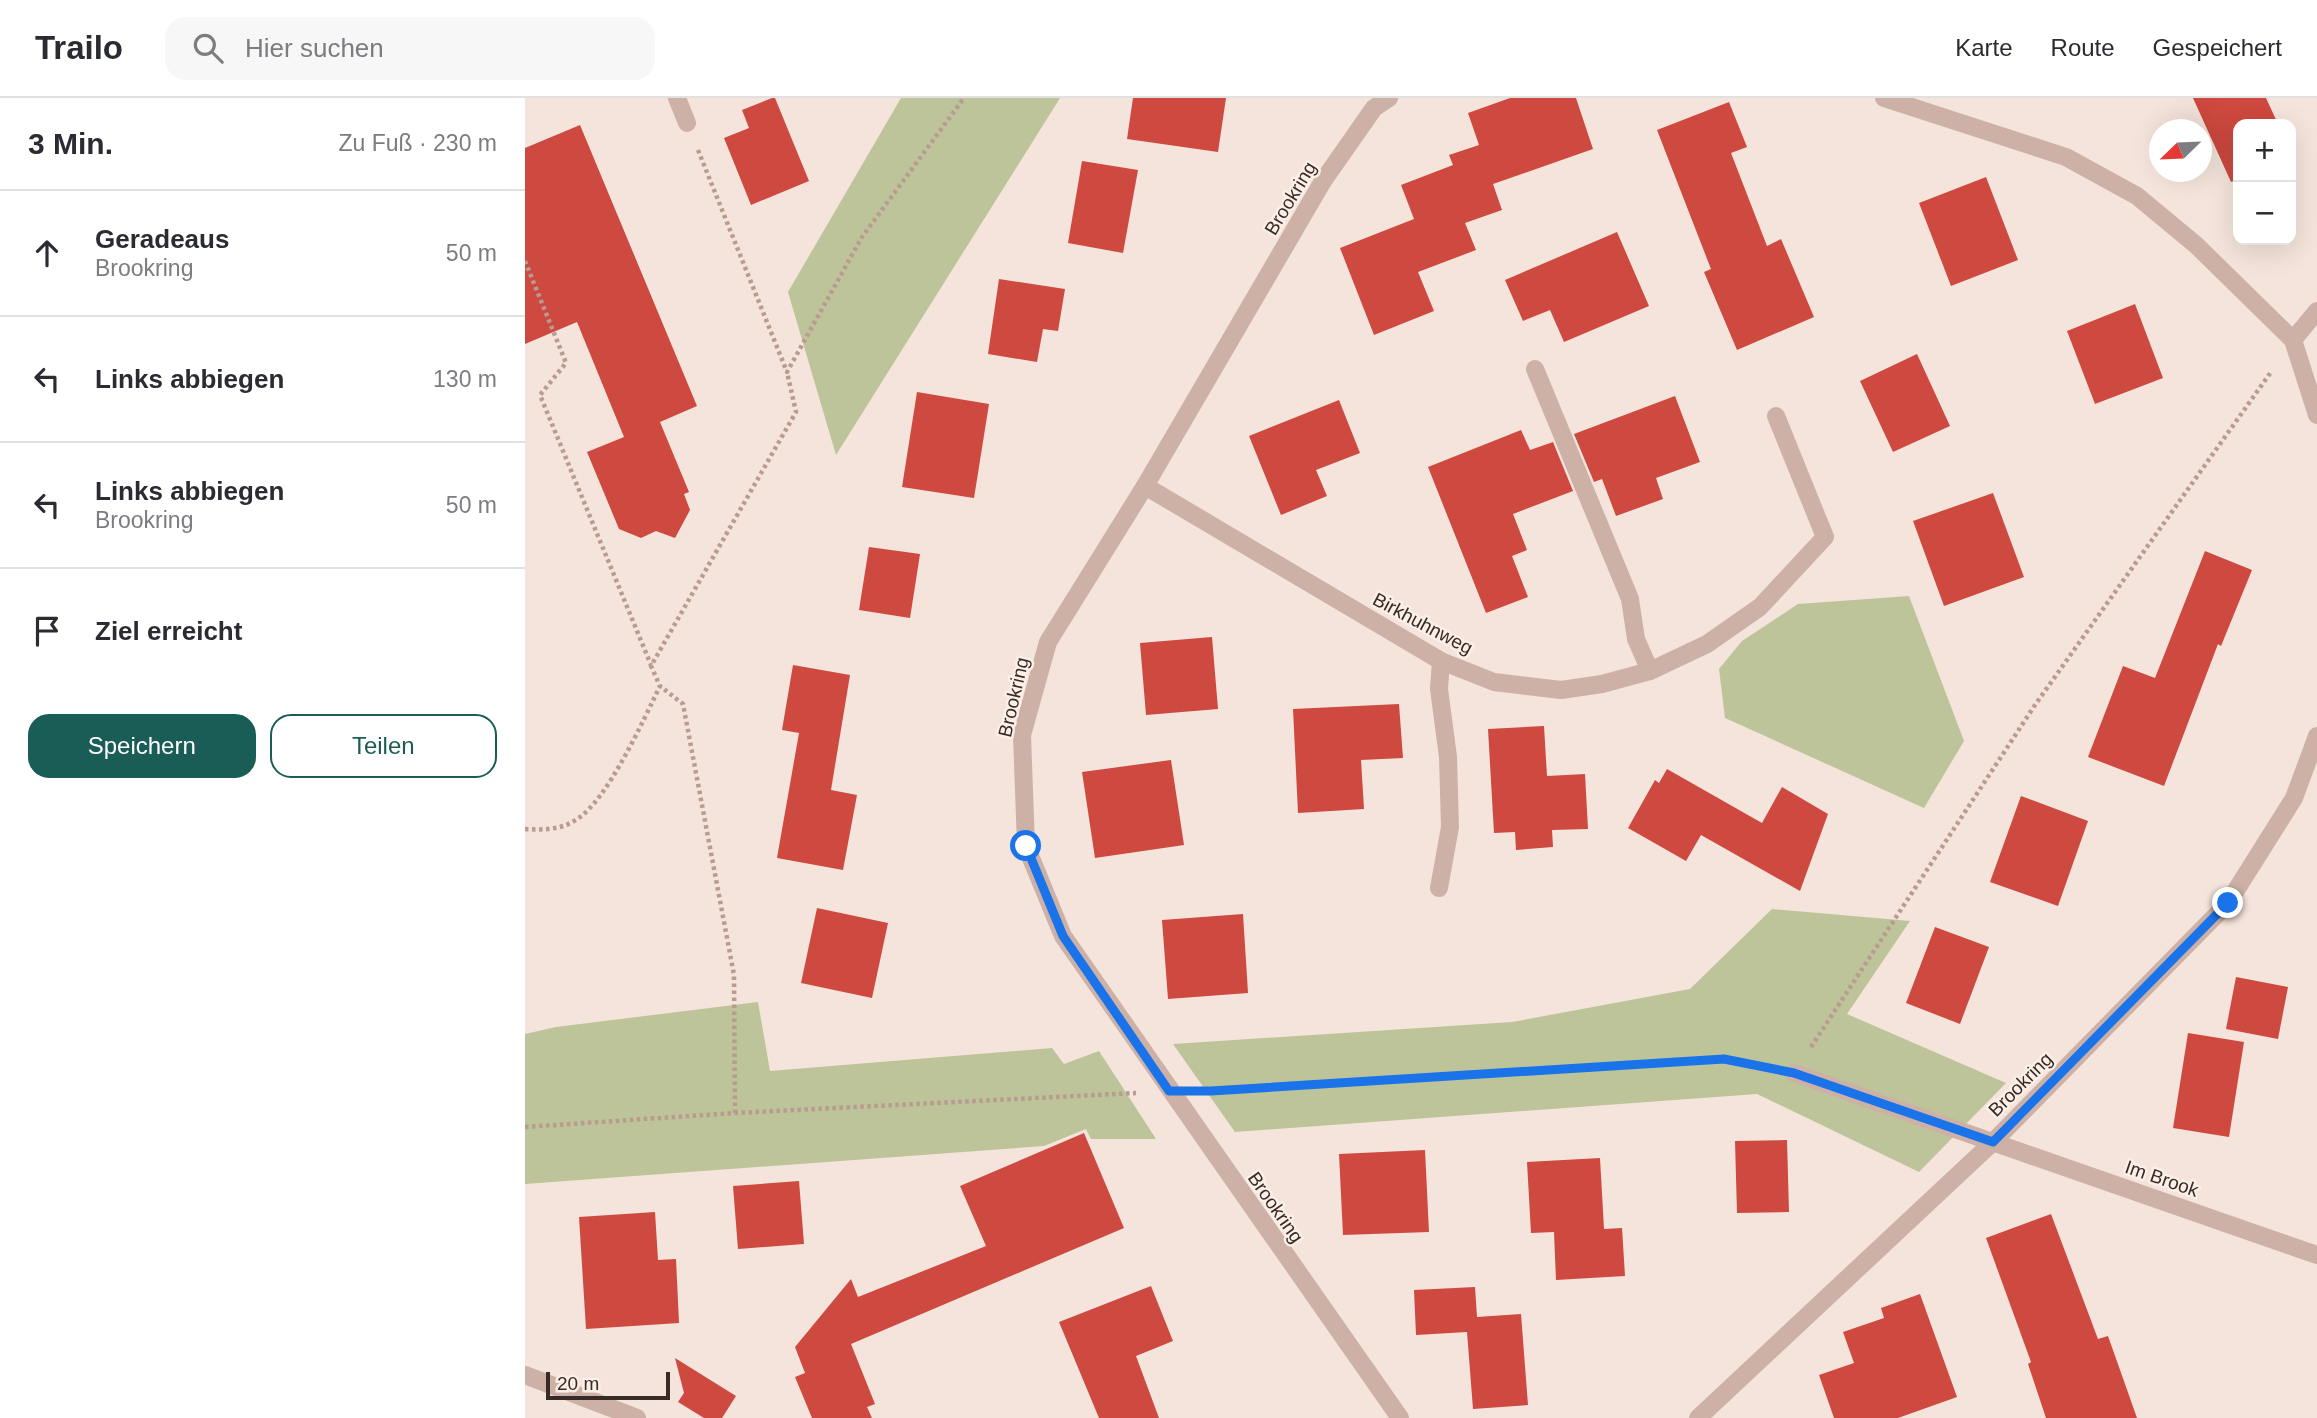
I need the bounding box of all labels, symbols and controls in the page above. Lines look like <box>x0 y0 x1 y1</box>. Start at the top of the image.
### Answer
search box <box>165 17 655 80</box>
text: Trailo <box>35 29 123 66</box>
icon: search <box>189 29 227 67</box>
text: Hier suchen <box>245 33 384 63</box>
text: Karte <box>1955 34 2013 61</box>
text: Route <box>2051 34 2115 61</box>
text: Gespeichert <box>2153 34 2282 61</box>
north arrow <box>2149 119 2212 182</box>
map controls <box>2233 119 2296 245</box>
button: + <box>2233 119 2296 182</box>
text: 3 Min. <box>28 127 113 160</box>
text: Zu Fuß · 230 m <box>339 130 497 156</box>
street label: Brookring <box>1260 158 1320 239</box>
button: − <box>2233 182 2296 245</box>
text: Geradeaus <box>95 224 229 254</box>
icon: ahead <box>28 234 66 272</box>
text: 50 m <box>446 240 497 266</box>
text: Brookring <box>95 255 193 281</box>
icon: left <box>28 360 66 398</box>
text: Links abbiegen <box>95 364 284 394</box>
text: 130 m <box>433 366 497 392</box>
text: Links abbiegen <box>95 476 284 506</box>
icon: left <box>28 486 66 524</box>
text: 50 m <box>446 492 497 518</box>
text: Brookring <box>95 507 193 533</box>
street label: Birkhuhnweg <box>1369 588 1476 658</box>
icon: arrive <box>28 612 66 650</box>
text: Ziel erreicht <box>95 616 242 646</box>
street label: Brookring <box>994 655 1033 739</box>
button: Speichern <box>28 714 256 778</box>
button: Teilen <box>270 714 497 778</box>
route start <box>1010 830 1041 861</box>
route end <box>2212 887 2243 918</box>
street label: Brookring <box>1984 1048 2057 1121</box>
street label: Im Brook <box>2122 1156 2202 1201</box>
street label: Brookring <box>1244 1168 1308 1247</box>
scale bar <box>546 1369 670 1401</box>
text: 20 m <box>557 1373 599 1394</box>

